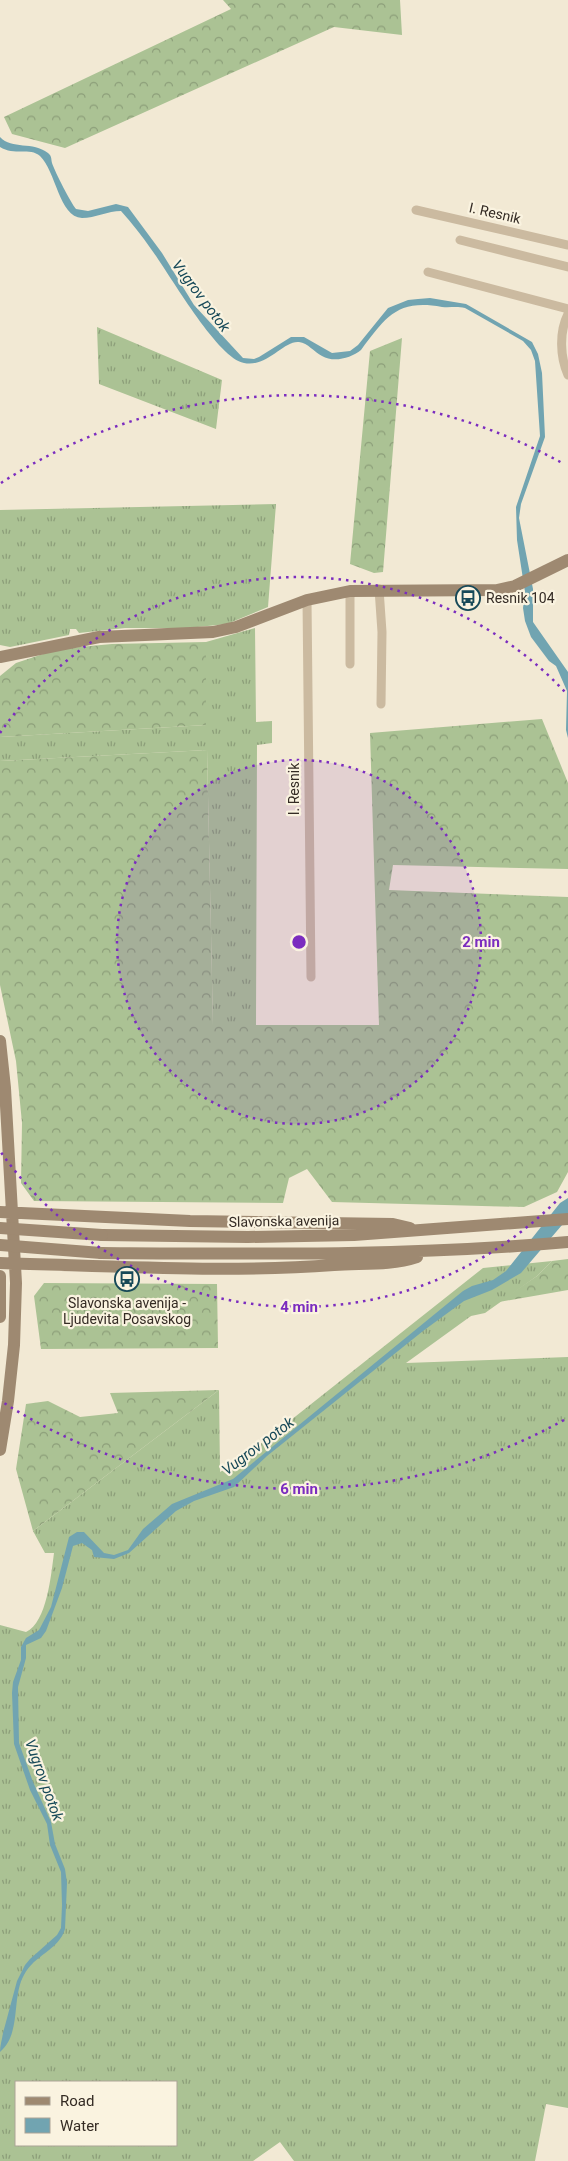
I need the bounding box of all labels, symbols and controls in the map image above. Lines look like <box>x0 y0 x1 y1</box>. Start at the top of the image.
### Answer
street label: I. Resnik <box>468 199 523 227</box>
water label: Vugrov potok <box>168 256 234 336</box>
bus stop icon: Resnik 104 <box>455 585 481 611</box>
place label: Resnik 104 <box>486 590 555 606</box>
street label: I. Resnik <box>286 762 302 815</box>
centre of rings <box>290 933 308 951</box>
text: 2 min <box>462 933 500 951</box>
street label: Slavonska avenija <box>228 1212 340 1230</box>
bus stop icon: Slavonska avenija - Ljudevita Posavskog <box>114 1266 140 1292</box>
place label: Slavonska avenija - Ljudevita Posavskog <box>63 1295 191 1327</box>
text: 4 min <box>280 1298 318 1316</box>
water label: Vugrov potok <box>218 1413 298 1479</box>
text: 6 min <box>280 1480 318 1498</box>
water label: Vugrov potok <box>21 1737 67 1824</box>
legend <box>15 2081 178 2146</box>
text: Road <box>60 2092 94 2110</box>
text: Water <box>60 2117 99 2135</box>

